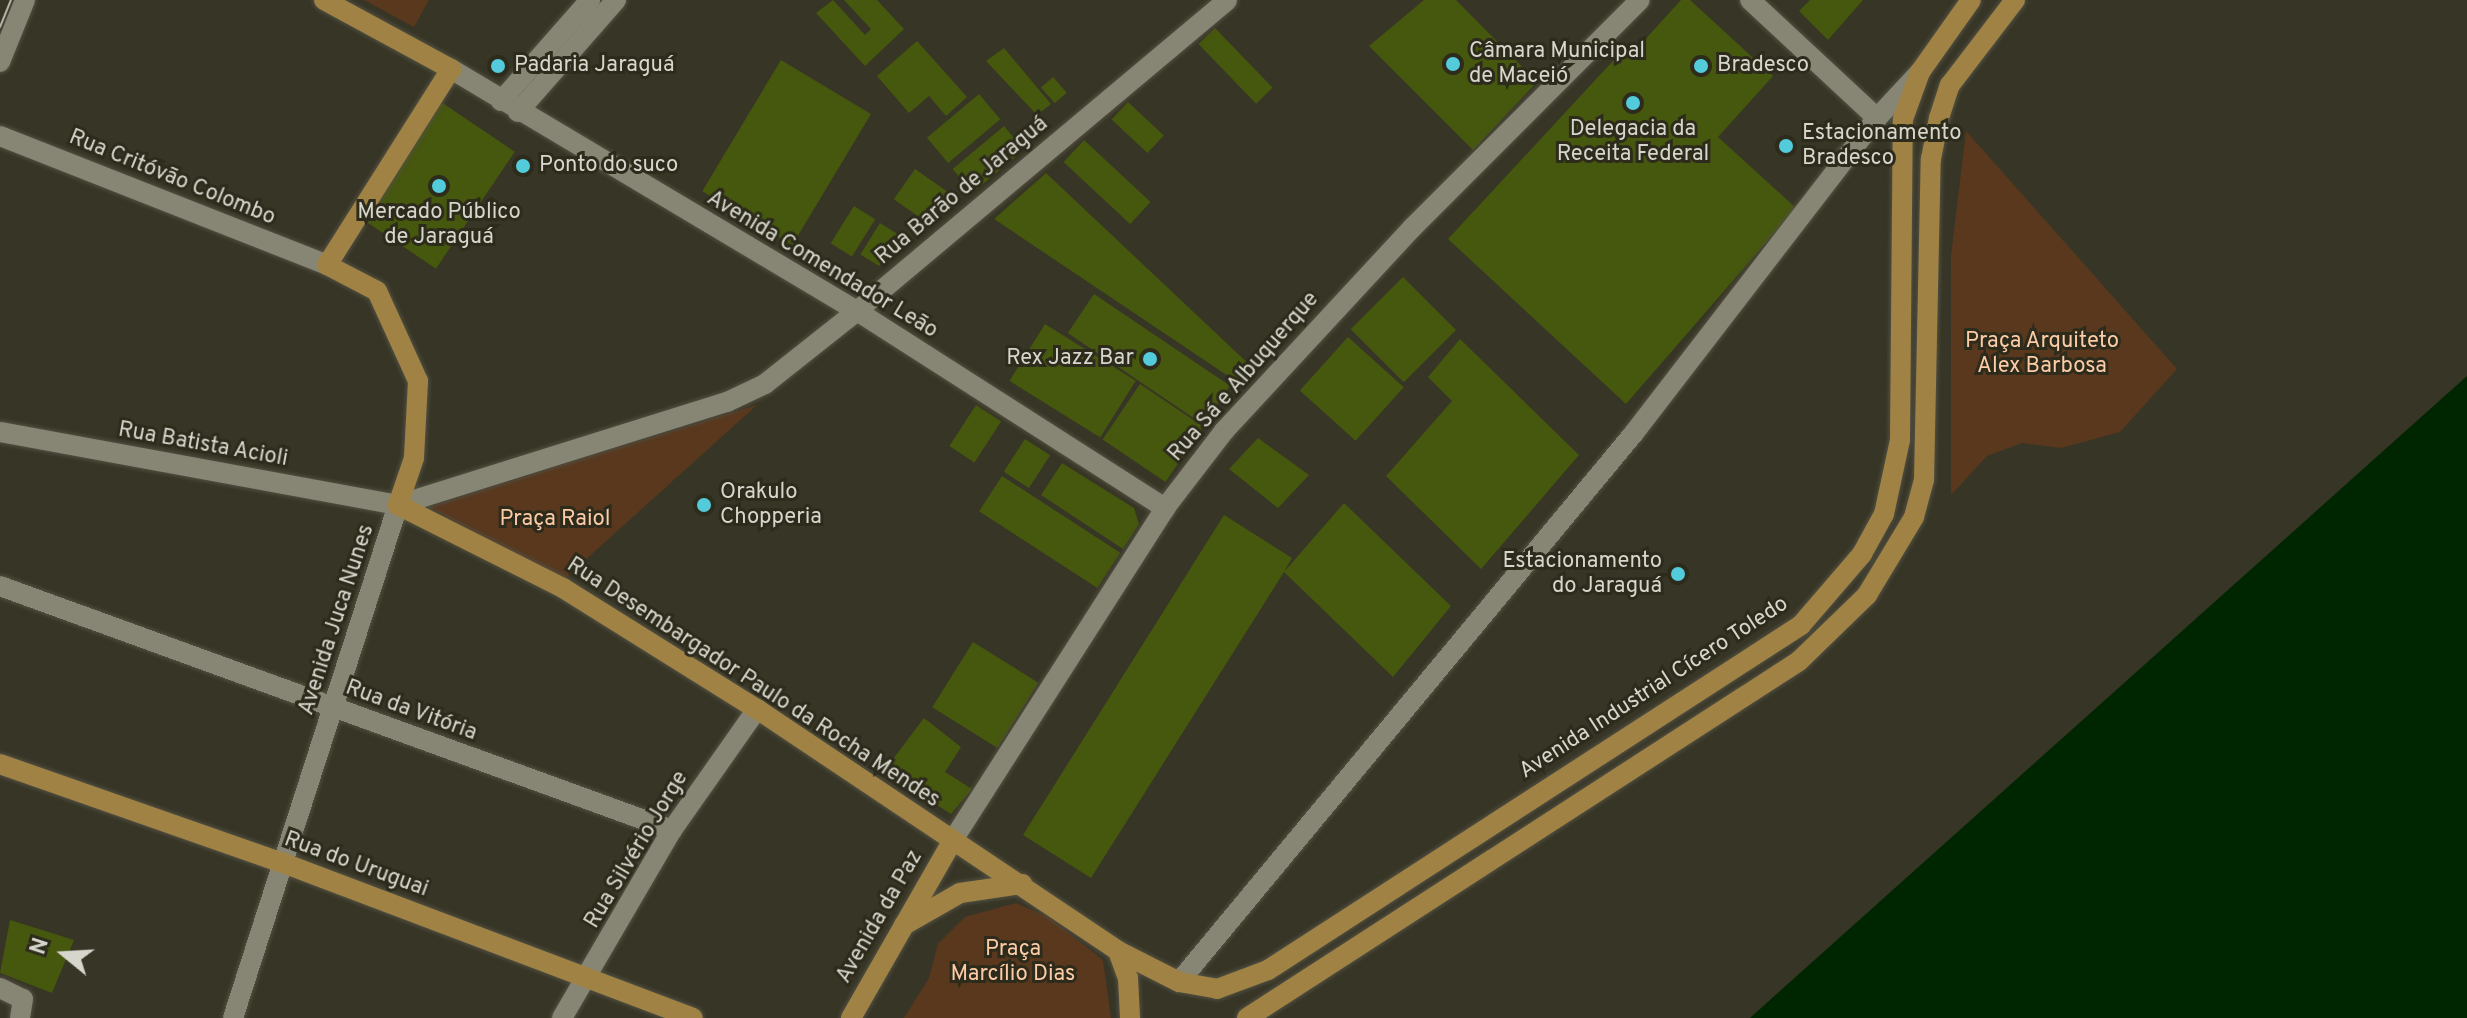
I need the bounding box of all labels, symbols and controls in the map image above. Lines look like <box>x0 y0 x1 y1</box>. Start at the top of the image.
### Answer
place label: Câmara Municipal de Maceió <box>1469 38 1645 90</box>
place label: Padaria Jaraguá <box>514 53 675 79</box>
place label: Bradesco <box>1717 53 1809 79</box>
marker: Câmara Municipal de Maceió <box>1444 55 1462 73</box>
marker: Padaria Jaraguá <box>489 57 507 75</box>
marker: Bradesco <box>1692 57 1710 75</box>
marker: Delegacia da Receita Federal <box>1624 94 1642 112</box>
street label: Rua Barão de Jaraguá <box>870 111 1054 271</box>
place label: Delegacia da Receita Federal <box>1557 116 1709 168</box>
place label: Estacionamento Bradesco <box>1802 120 1961 172</box>
street label: Rua Critóvão Colombo <box>65 125 279 231</box>
marker: Estacionamento Bradesco <box>1777 137 1795 155</box>
place label: Ponto do suco <box>539 153 678 179</box>
marker: Ponto do suco <box>514 157 532 175</box>
marker: Mercado Público de Jaraguá <box>430 177 448 195</box>
street label: Avenida Comendador Leão <box>702 186 942 344</box>
place label: Mercado Público de Jaraguá <box>357 199 521 250</box>
street label: Rua Sá e Albuquerque <box>1163 286 1325 468</box>
park label: Praça Arquiteto Alex Barbosa <box>1965 328 2119 380</box>
place label: Rex Jazz Bar <box>1006 346 1134 372</box>
marker: Rex Jazz Bar <box>1141 350 1159 368</box>
street label: Rua Batista Acioli <box>116 417 290 473</box>
place label: Orakulo Chopperia <box>720 479 822 530</box>
marker: Orakulo Chopperia <box>695 496 713 514</box>
park label: Praça Raiol <box>499 507 611 533</box>
street label: Avenida Juca Nunes <box>294 521 380 719</box>
place label: Estacionamento do Jaraguá <box>1503 548 1662 600</box>
street label: Rua Desembargador Paulo da Rocha Mendes <box>562 552 944 814</box>
marker: Estacionamento do Jaraguá <box>1669 565 1687 583</box>
street label: Avenida Industrial Cícero Toledo <box>1514 591 1794 785</box>
street label: Rua da Vitória <box>341 675 481 747</box>
street label: Rua Silvério Jorge <box>580 767 694 933</box>
street label: Rua do Uruguai <box>280 827 432 903</box>
street label: Avenida da Paz <box>831 846 929 988</box>
north arrow <box>24 914 104 994</box>
text: N <box>25 935 56 958</box>
park label: Praça Marcílio Dias <box>951 936 1075 988</box>

